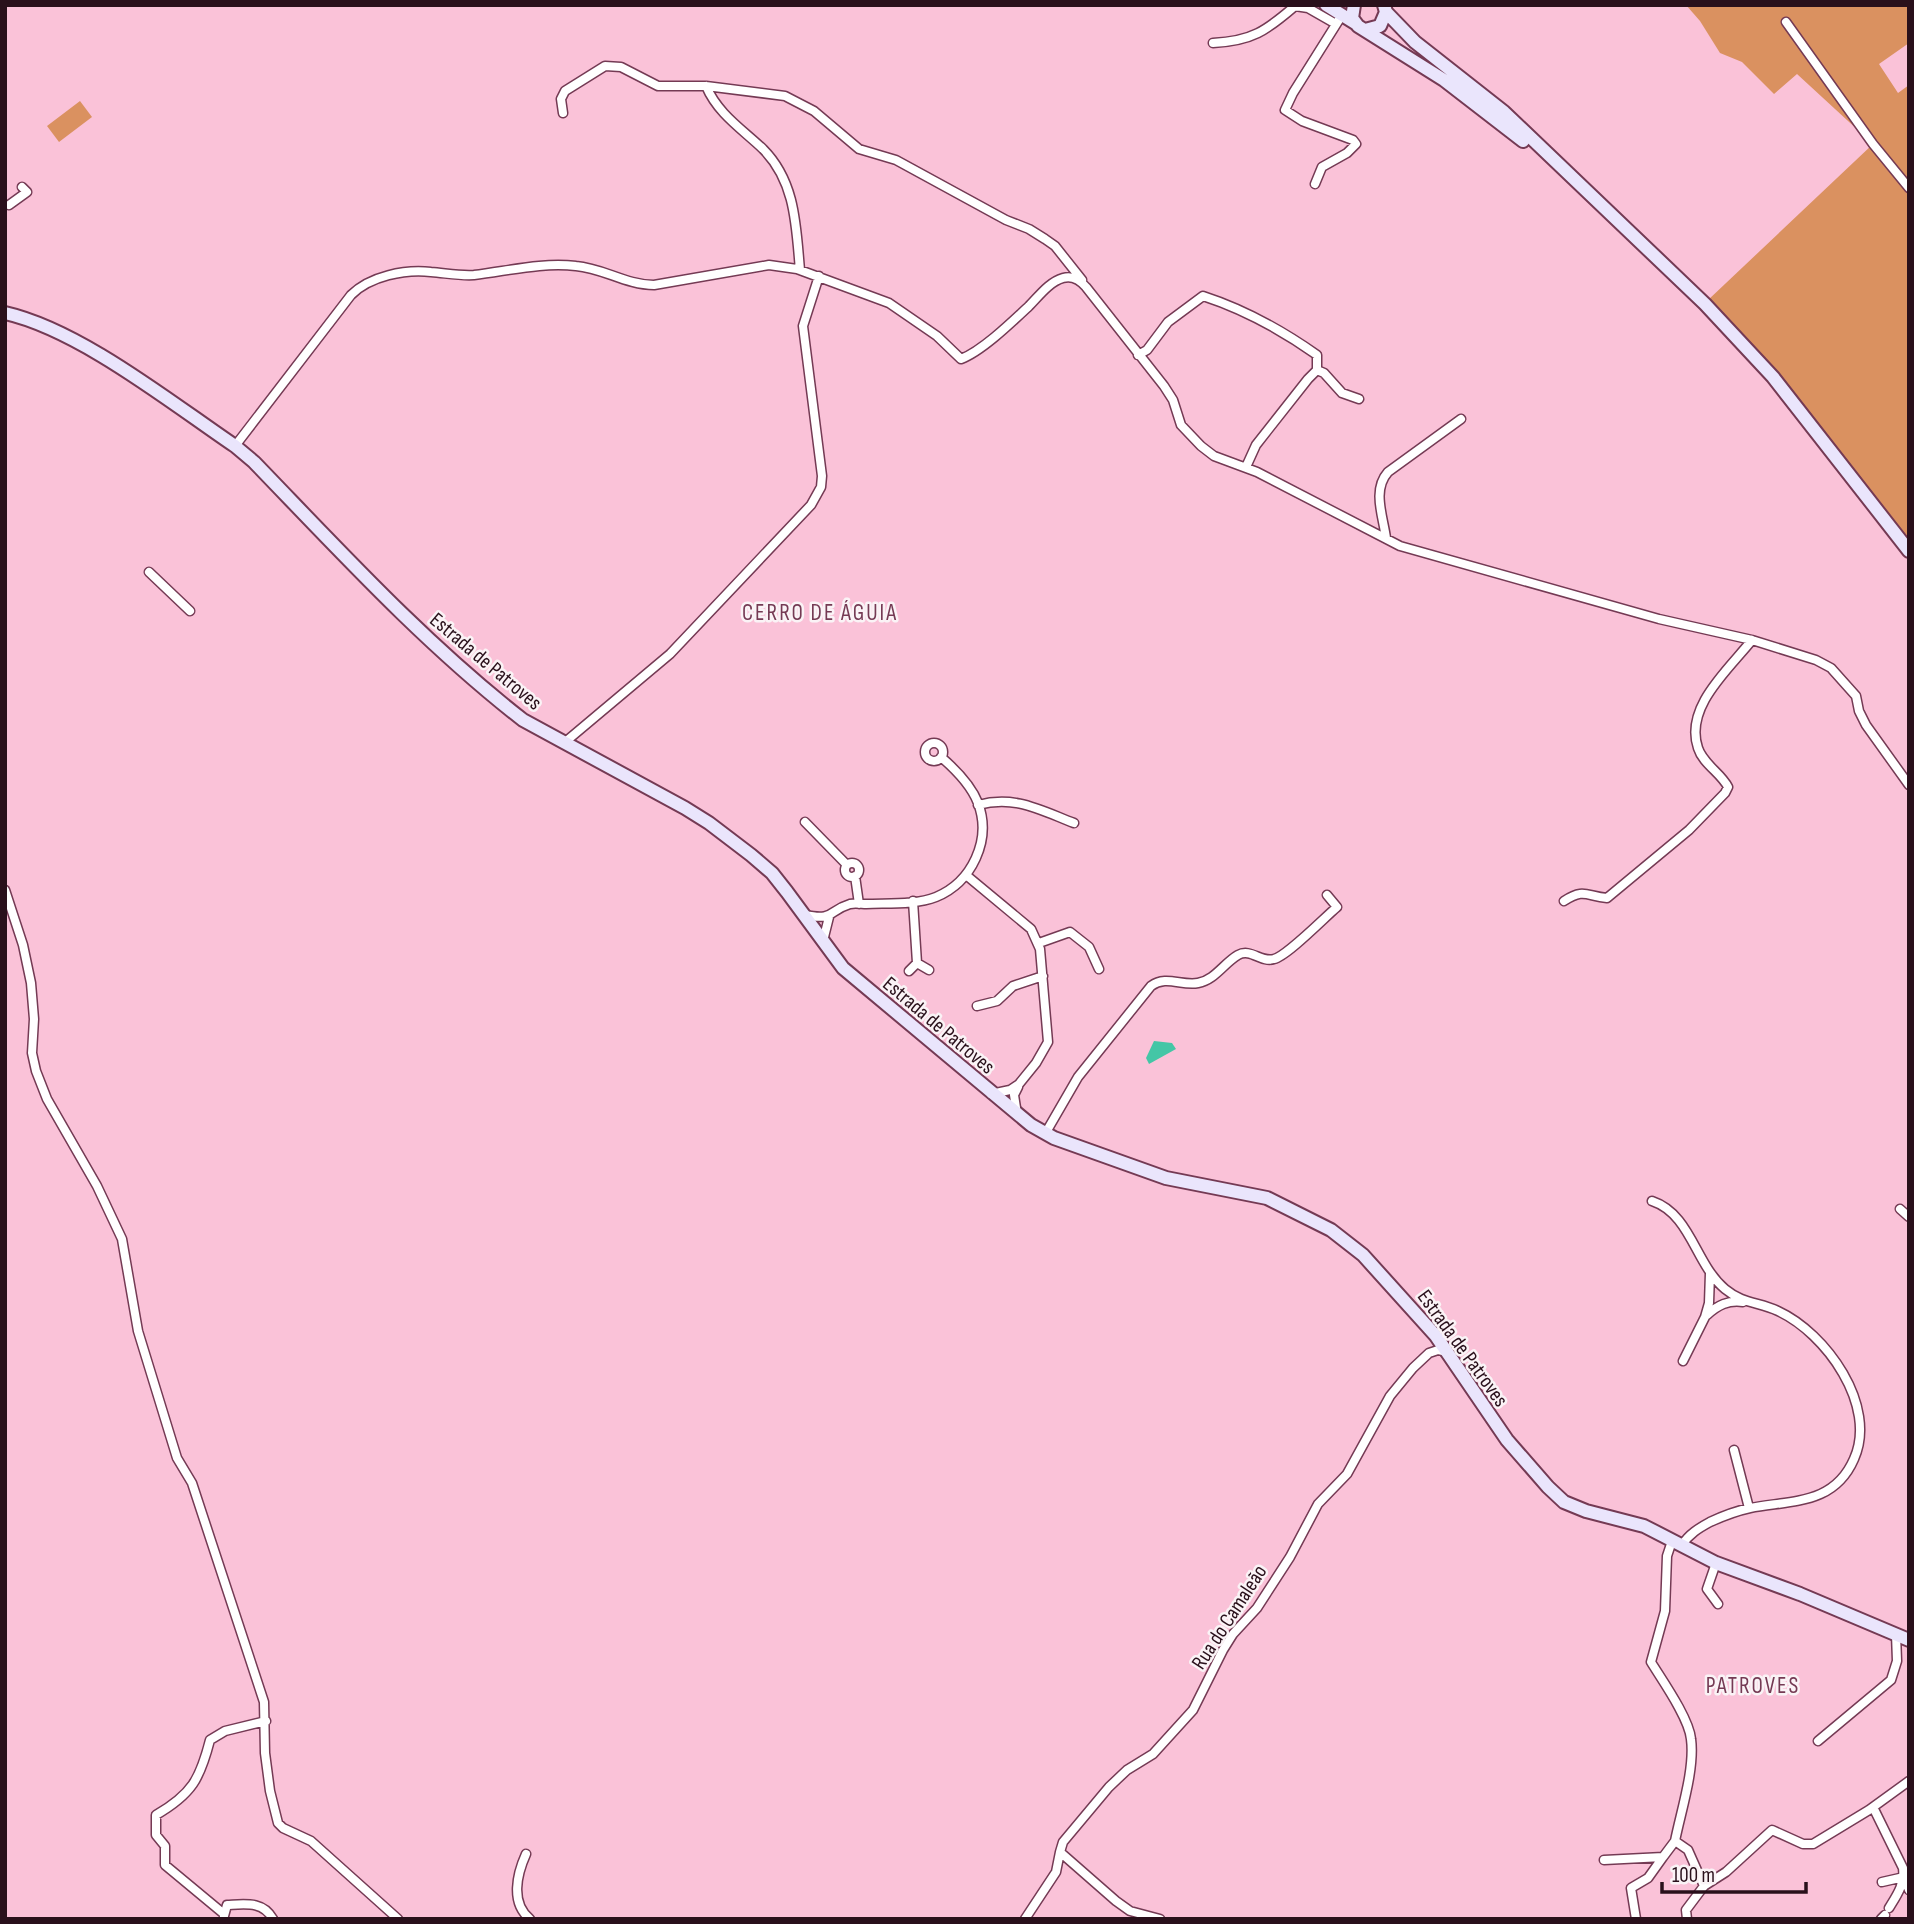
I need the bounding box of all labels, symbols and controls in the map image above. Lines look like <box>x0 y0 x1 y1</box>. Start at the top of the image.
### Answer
district label: CERRO DE ÁGUIA <box>742 599 898 627</box>
street label: Estrada de Patroves <box>425 607 547 715</box>
street label: Estrada de Patroves <box>878 971 1000 1079</box>
street label: Estrada de Patroves <box>1412 1285 1513 1412</box>
street label: Rua do Camaleão <box>1186 1560 1272 1674</box>
district label: PATROVES <box>1706 1672 1800 1700</box>
scale bar <box>1662 1850 1806 1894</box>
text: 100 m <box>1672 1863 1715 1888</box>

